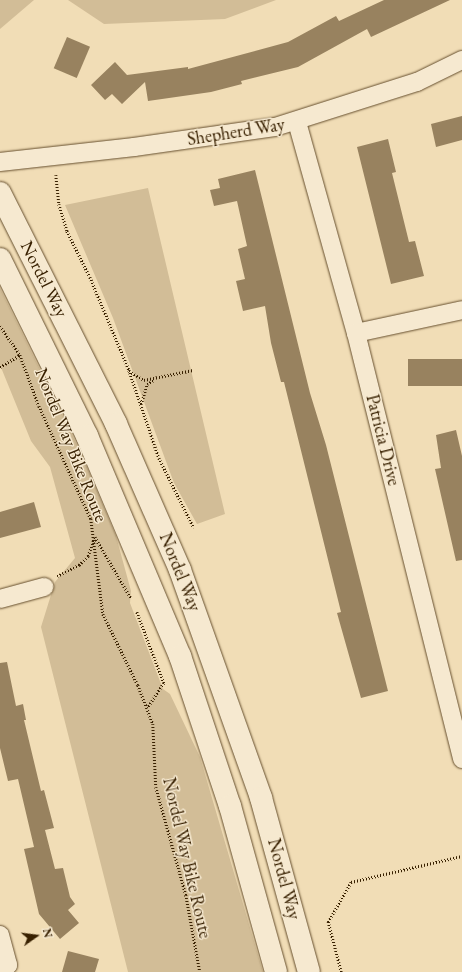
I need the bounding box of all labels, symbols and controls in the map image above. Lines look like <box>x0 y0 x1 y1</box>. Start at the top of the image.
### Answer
street label: Shepherd Way <box>186 114 286 150</box>
street label: Nordel Way <box>16 237 72 321</box>
street label: Nordel Way Bike Route <box>30 365 112 525</box>
street label: Patricia Drive <box>361 392 405 488</box>
street label: Nordel Way <box>154 530 206 614</box>
street label: Nordel Way Bike Route <box>158 776 216 940</box>
street label: Nordel Way <box>263 836 305 922</box>
north arrow <box>16 916 56 956</box>
text: N <box>40 927 56 939</box>

